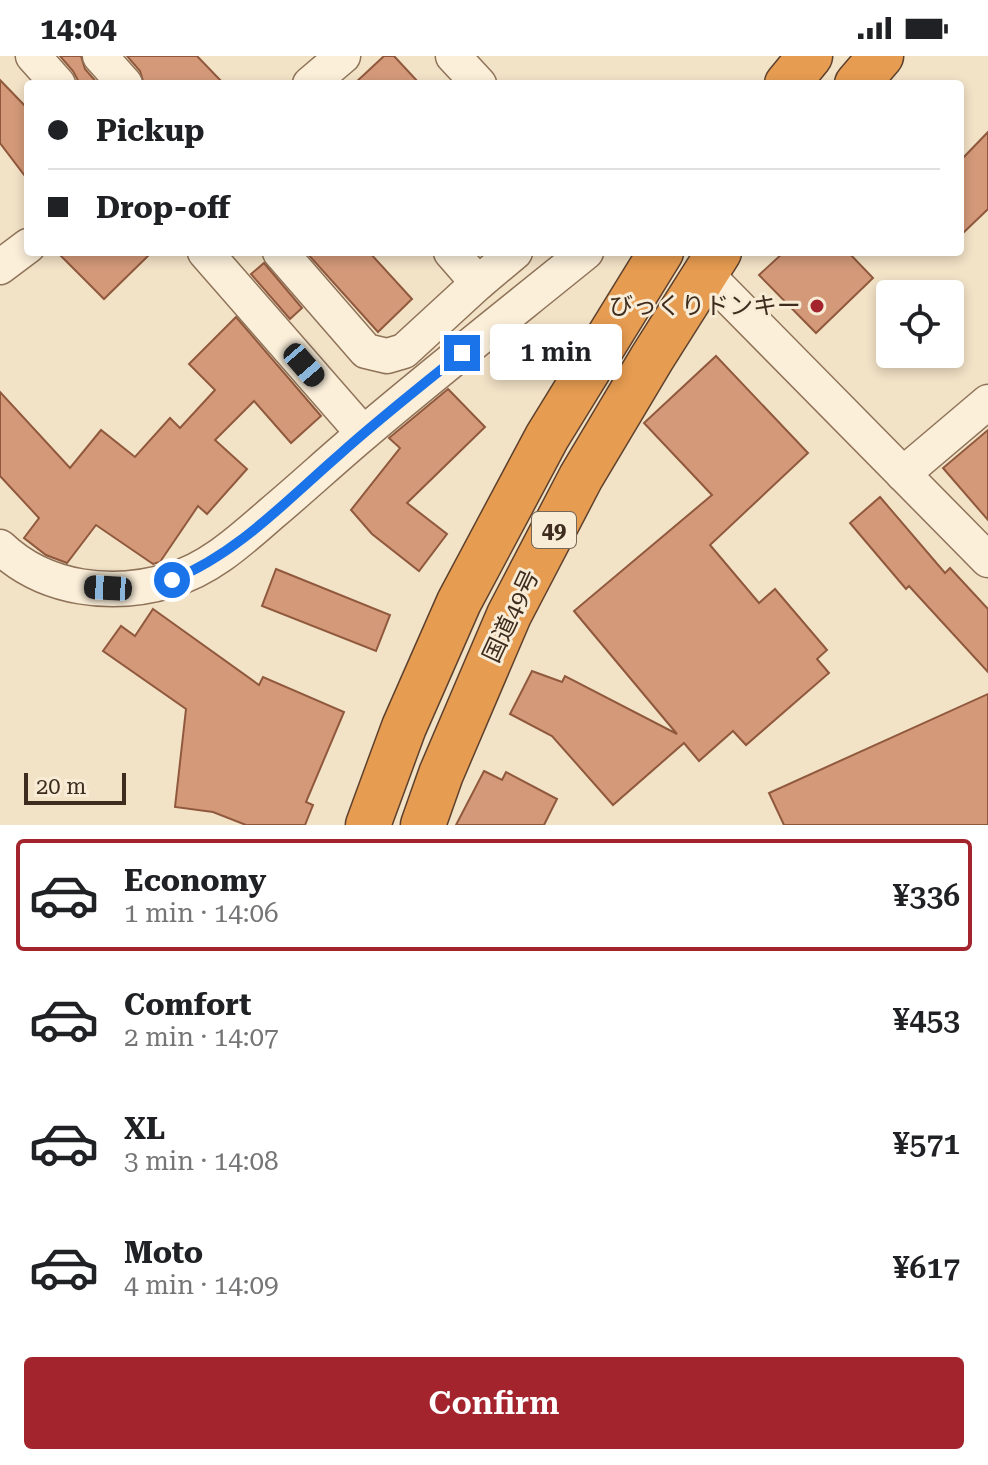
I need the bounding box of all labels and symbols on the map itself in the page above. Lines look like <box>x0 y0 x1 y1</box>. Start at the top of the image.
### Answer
place label: びっくりドンキー <box>609 292 801 320</box>
marker: びっくりドンキー <box>808 297 826 315</box>
callout: 1 min <box>490 325 622 381</box>
route end <box>444 335 480 371</box>
car <box>279 339 329 391</box>
road number: 49 <box>532 512 576 548</box>
route start <box>154 562 190 598</box>
street label: 国道49号 <box>477 565 545 667</box>
car <box>83 575 133 601</box>
scale bar <box>24 769 126 805</box>

